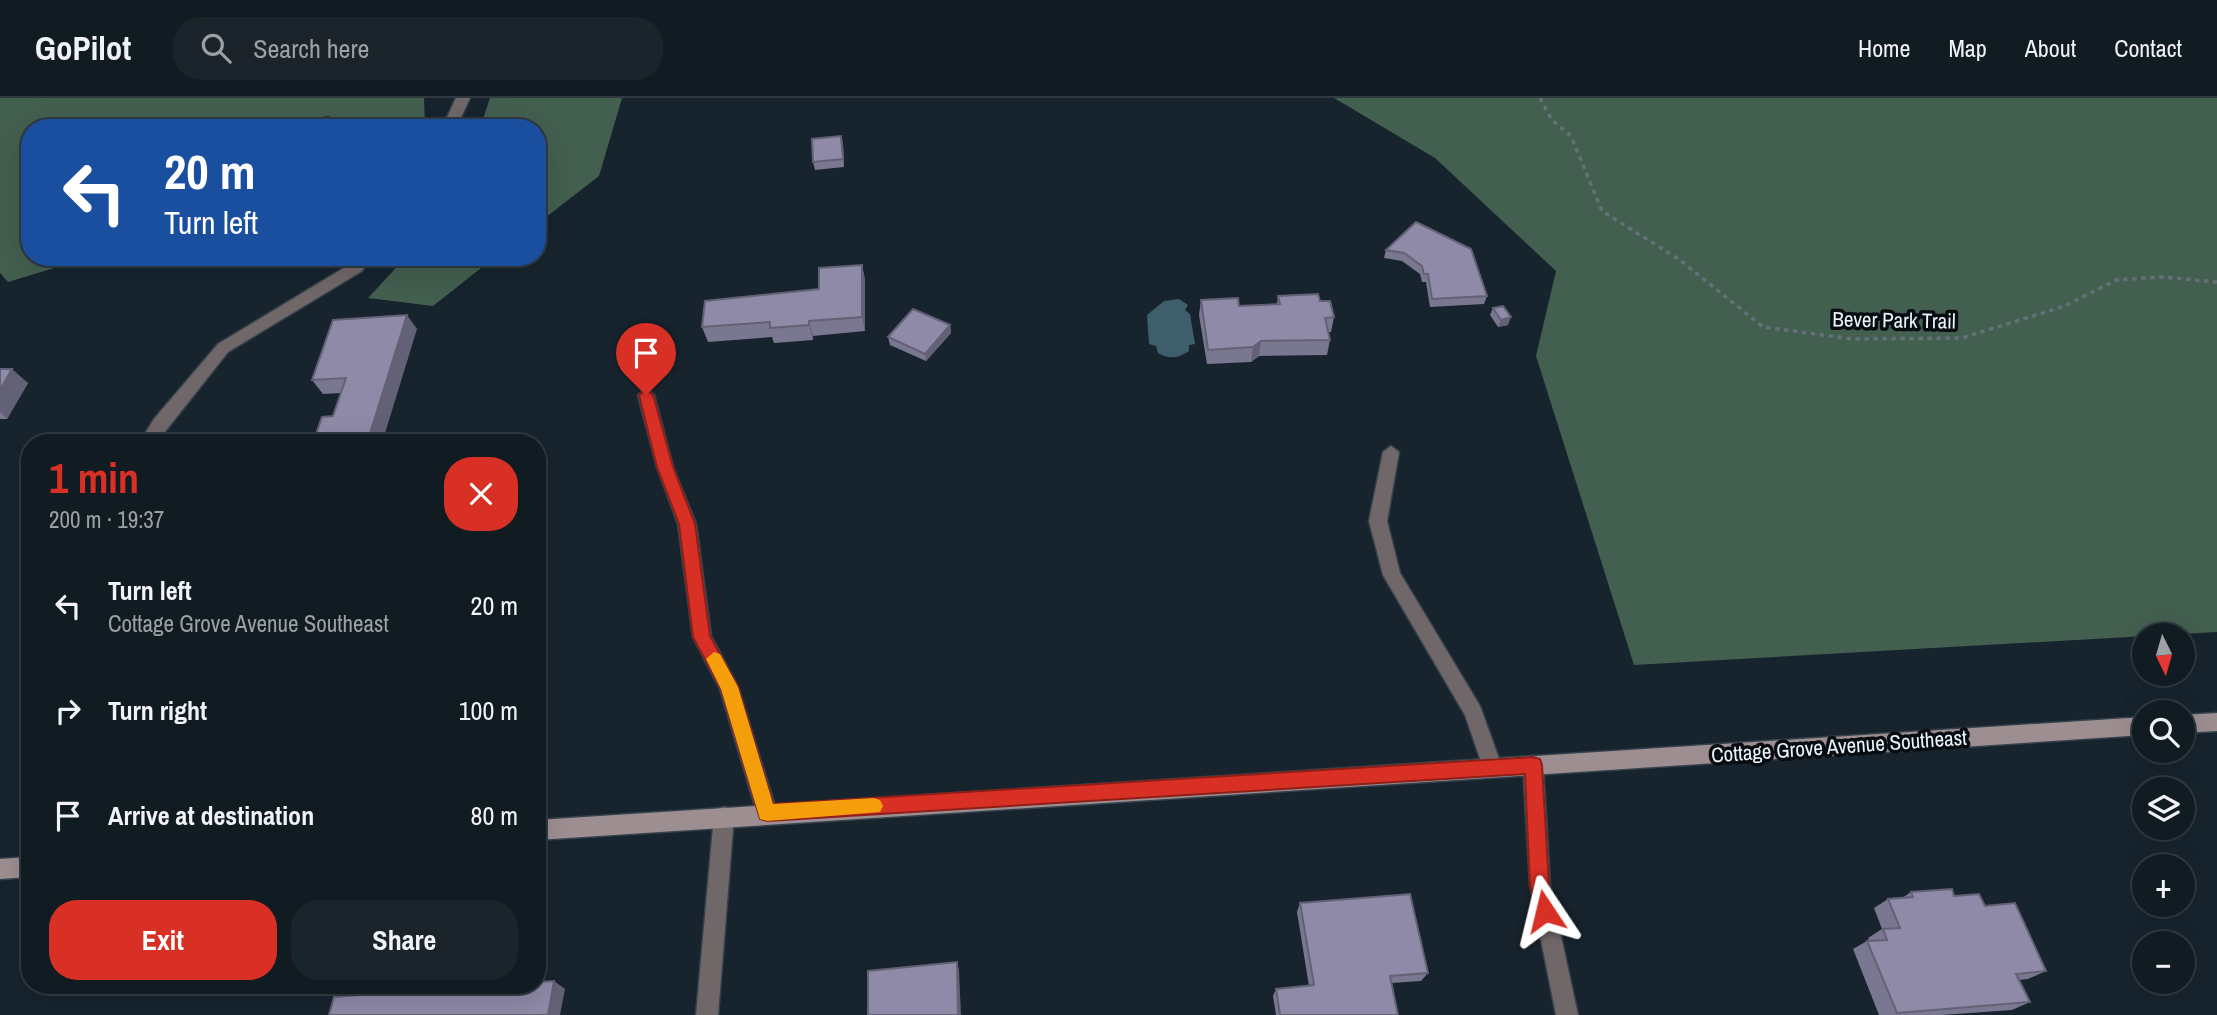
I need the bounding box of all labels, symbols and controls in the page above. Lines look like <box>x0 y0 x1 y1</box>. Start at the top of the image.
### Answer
search box <box>173 17 663 80</box>
text: GoPilot <box>35 26 131 70</box>
icon: search <box>197 29 235 67</box>
text: Search here <box>253 31 369 66</box>
text: Home <box>1858 32 1910 64</box>
text: Map <box>1948 32 1987 64</box>
text: About <box>2025 32 2076 64</box>
text: Contact <box>2114 32 2182 64</box>
text: 20 m <box>164 138 256 204</box>
icon: left <box>49 147 140 238</box>
text: Turn left <box>164 201 258 244</box>
street label: Bever Park Trail <box>1832 304 1956 336</box>
pin <box>616 323 676 395</box>
icon: arrive <box>627 334 665 372</box>
text: 1 min <box>49 450 139 506</box>
button: close <box>444 457 518 531</box>
text: 200 m · 19:37 <box>49 504 164 535</box>
text: Turn left <box>108 573 192 608</box>
icon: left <box>49 587 87 625</box>
text: 20 m <box>471 588 518 623</box>
text: Cottage Grove Avenue Southeast <box>108 608 389 639</box>
north arrow <box>2132 623 2194 686</box>
map controls <box>2132 623 2195 994</box>
icon: right <box>49 692 87 730</box>
text: Turn right <box>108 693 207 728</box>
text: 100 m <box>459 693 518 728</box>
button: search <box>2132 700 2195 763</box>
street label: Cottage Grove Avenue Southeast <box>1710 723 1968 769</box>
button: layers <box>2132 777 2195 840</box>
icon: arrive <box>49 797 87 835</box>
text: Arrive at destination <box>108 798 314 833</box>
text: 80 m <box>471 798 518 833</box>
button: + <box>2132 854 2195 917</box>
position arrow <box>1508 874 1582 948</box>
button: Exit <box>49 900 277 980</box>
button: Share <box>291 900 518 980</box>
button: − <box>2132 931 2195 994</box>

